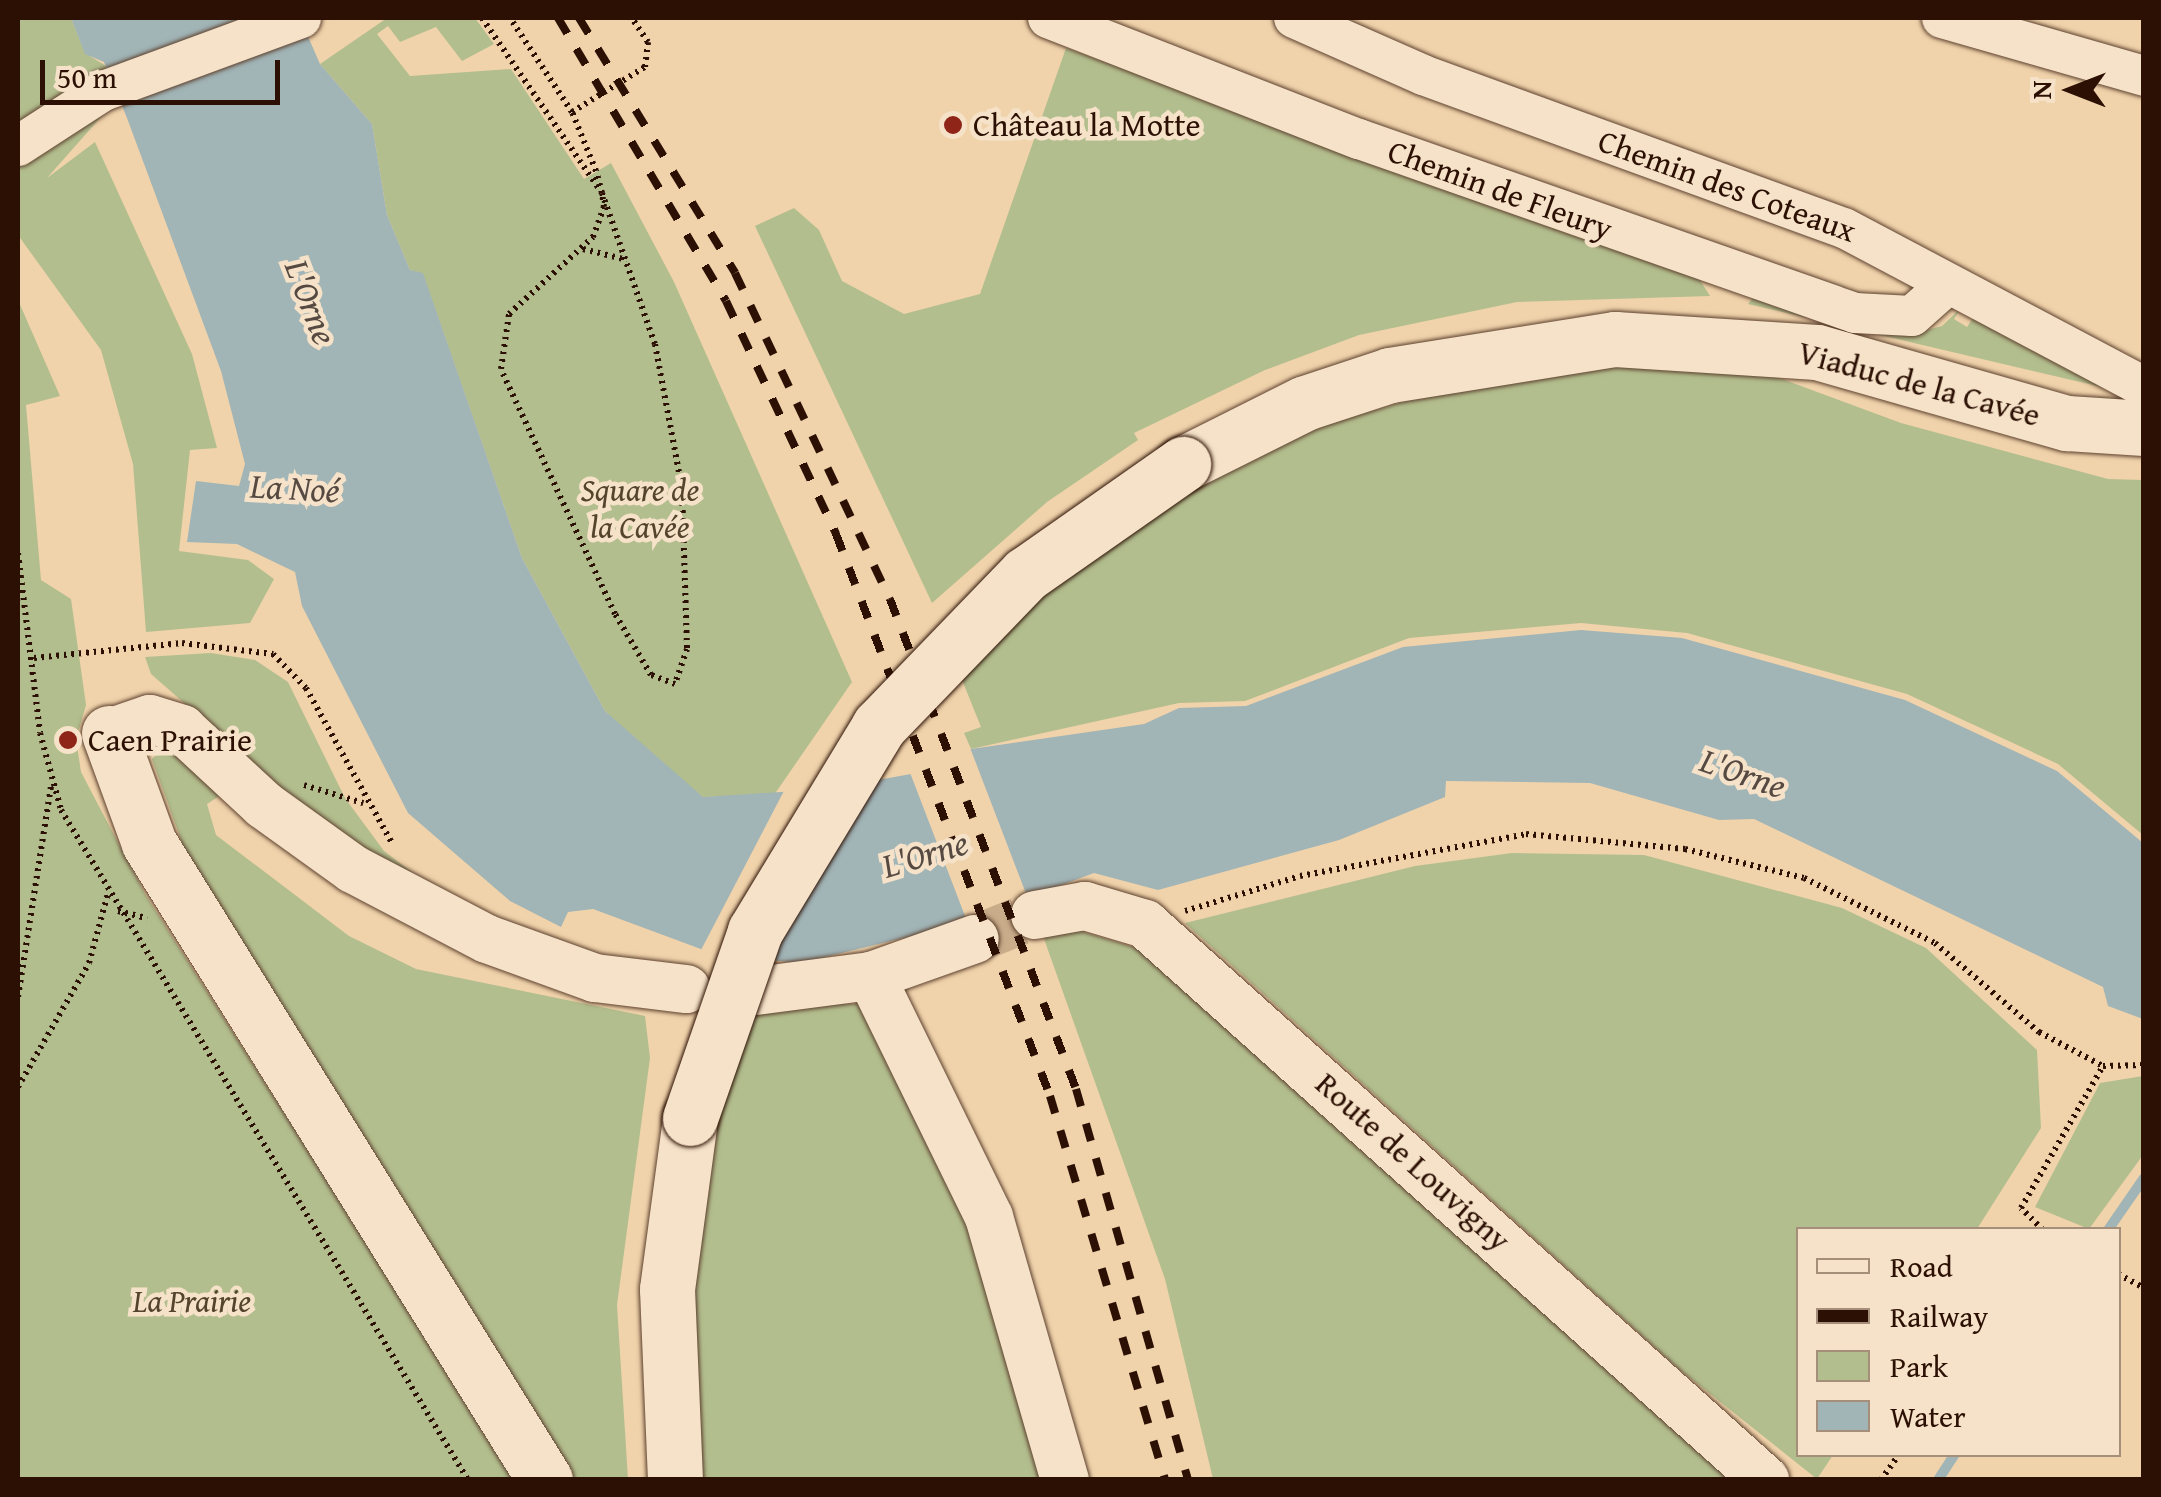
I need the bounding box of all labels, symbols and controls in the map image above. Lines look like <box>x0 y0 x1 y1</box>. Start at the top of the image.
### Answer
scale bar <box>45 40 285 102</box>
north arrow <box>2021 40 2121 140</box>
text: 50 m <box>57 55 117 99</box>
text: N <box>2020 81 2061 99</box>
place label: Château la Motte <box>973 106 1201 144</box>
marker: Château la Motte <box>942 114 964 136</box>
street label: Chemin des Coteaux <box>1593 122 1861 250</box>
street label: Chemin de Fleury <box>1383 132 1617 248</box>
water label: L'Orne <box>276 254 346 350</box>
street label: Viaduc de la Cavée <box>1794 333 2044 435</box>
water label: La Noé <box>249 465 341 511</box>
park label: Square de la Cavée <box>581 472 699 547</box>
place label: Caen Prairie <box>88 721 252 759</box>
marker: Caen Prairie <box>57 729 79 751</box>
water label: L'Orne <box>1695 739 1791 807</box>
water label: L'Orne <box>877 821 973 887</box>
street label: Route de Louvigny <box>1308 1065 1518 1259</box>
legend <box>1796 1227 2121 1457</box>
text: Road <box>1890 1244 1953 1288</box>
park label: La Prairie <box>133 1282 251 1320</box>
text: Railway <box>1890 1294 1988 1338</box>
text: Park <box>1890 1344 1948 1388</box>
text: Water <box>1890 1394 1966 1438</box>

